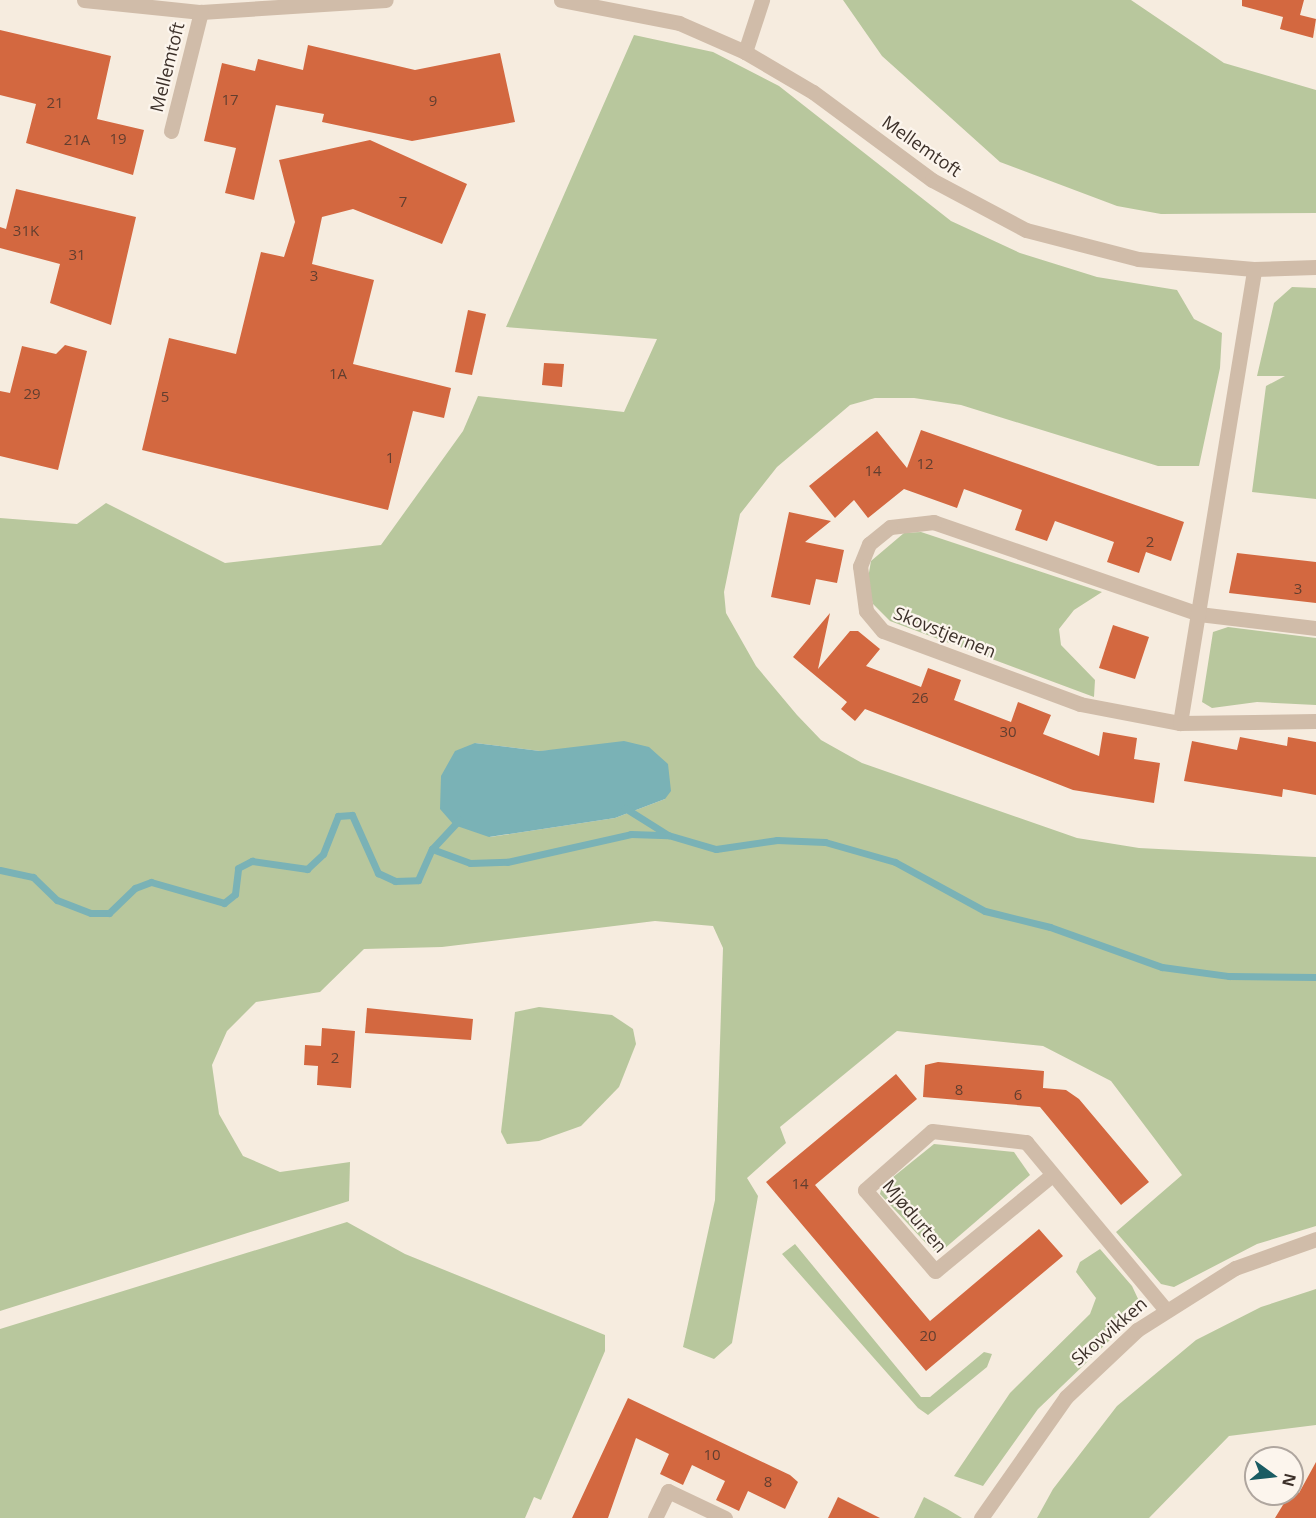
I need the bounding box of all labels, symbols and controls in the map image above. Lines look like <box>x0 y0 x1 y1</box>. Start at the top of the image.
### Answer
street label: Mellemtoft <box>145 20 189 114</box>
house number: 17 <box>221 91 239 109</box>
house number: 9 <box>429 92 437 110</box>
house number: 21 <box>46 94 64 112</box>
street label: Mellemtoft <box>878 111 966 181</box>
house number: 19 <box>109 130 127 148</box>
house number: 21A <box>64 131 90 149</box>
house number: 7 <box>399 193 407 211</box>
house number: 31K <box>13 222 39 240</box>
house number: 31 <box>68 246 86 264</box>
house number: 3 <box>310 267 318 285</box>
house number: 1A <box>329 365 347 383</box>
house number: 29 <box>23 385 41 403</box>
house number: 5 <box>161 388 169 406</box>
house number: 1 <box>386 449 394 467</box>
house number: 12 <box>916 455 934 473</box>
house number: 14 <box>864 462 882 480</box>
house number: 2 <box>1146 533 1154 551</box>
house number: 3 <box>1294 580 1302 598</box>
street label: Skovstjernen <box>891 602 999 662</box>
house number: 26 <box>911 689 929 707</box>
house number: 30 <box>999 723 1017 741</box>
house number: 2 <box>331 1049 339 1067</box>
house number: 8 <box>955 1081 963 1099</box>
house number: 6 <box>1014 1086 1022 1104</box>
house number: 14 <box>791 1175 809 1193</box>
street label: Mjødurten <box>878 1175 952 1257</box>
street label: Skovvikken <box>1067 1292 1151 1370</box>
house number: 20 <box>919 1327 937 1345</box>
house number: 10 <box>703 1446 721 1464</box>
north arrow <box>1244 1446 1304 1506</box>
text: N <box>1277 1471 1302 1489</box>
house number: 8 <box>764 1473 772 1491</box>

